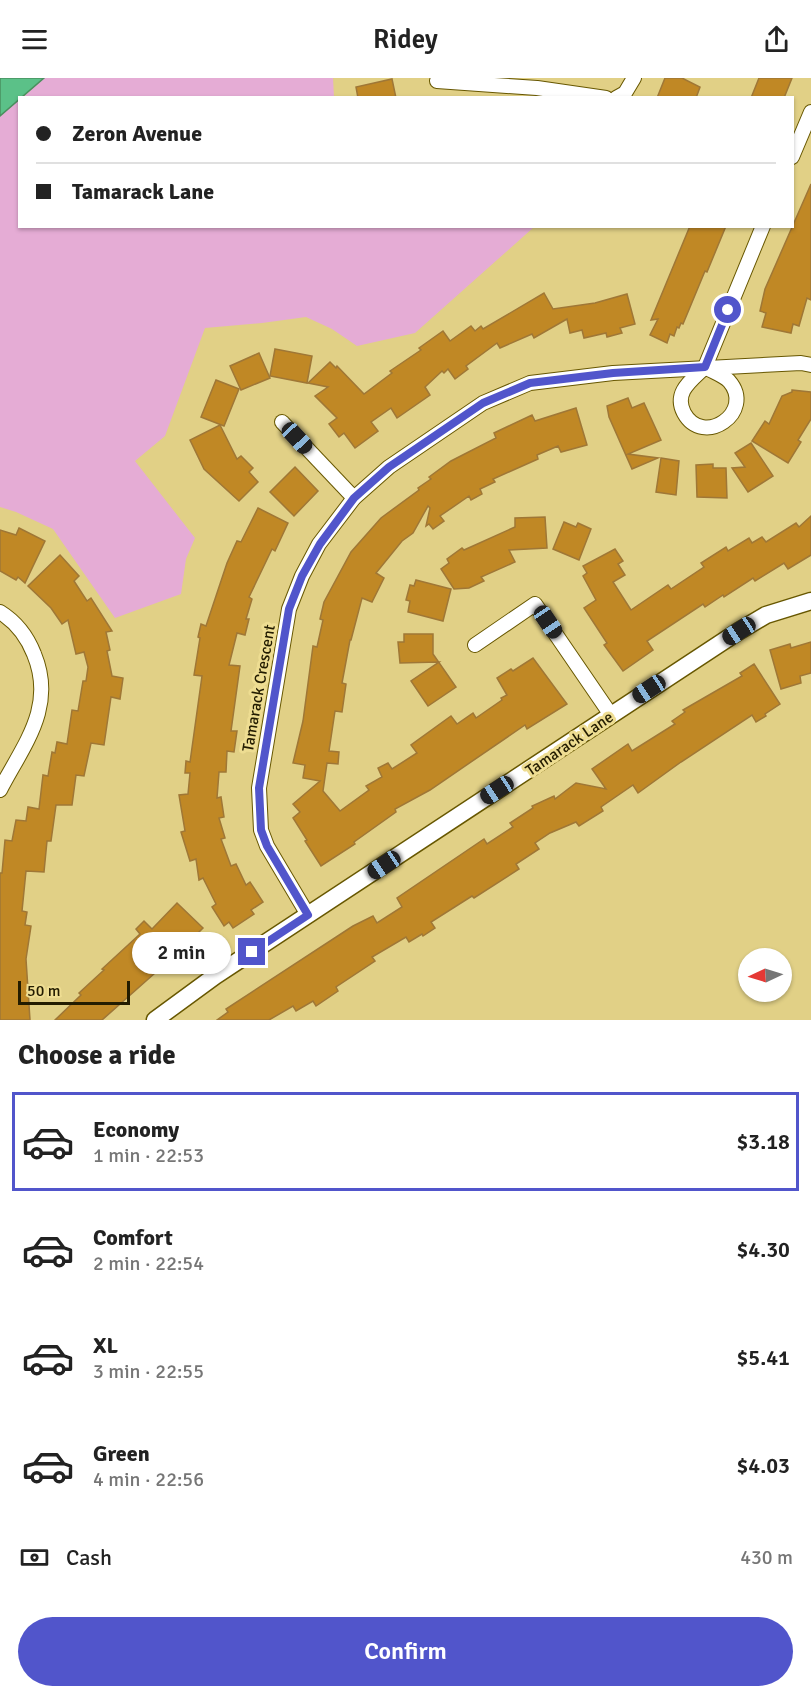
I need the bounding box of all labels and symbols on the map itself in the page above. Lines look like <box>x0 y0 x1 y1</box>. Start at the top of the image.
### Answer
route start <box>714 296 741 323</box>
car <box>278 419 316 457</box>
car <box>530 602 566 642</box>
car <box>719 614 759 648</box>
street label: Tamarack Crescent <box>238 623 280 753</box>
car <box>629 672 669 706</box>
street label: Tamarack Lane <box>522 707 617 781</box>
car <box>477 773 517 807</box>
car <box>364 847 404 883</box>
callout: 2 min <box>132 931 231 973</box>
route end <box>238 938 265 965</box>
north arrow <box>738 948 792 1002</box>
scale bar <box>18 978 130 1006</box>

